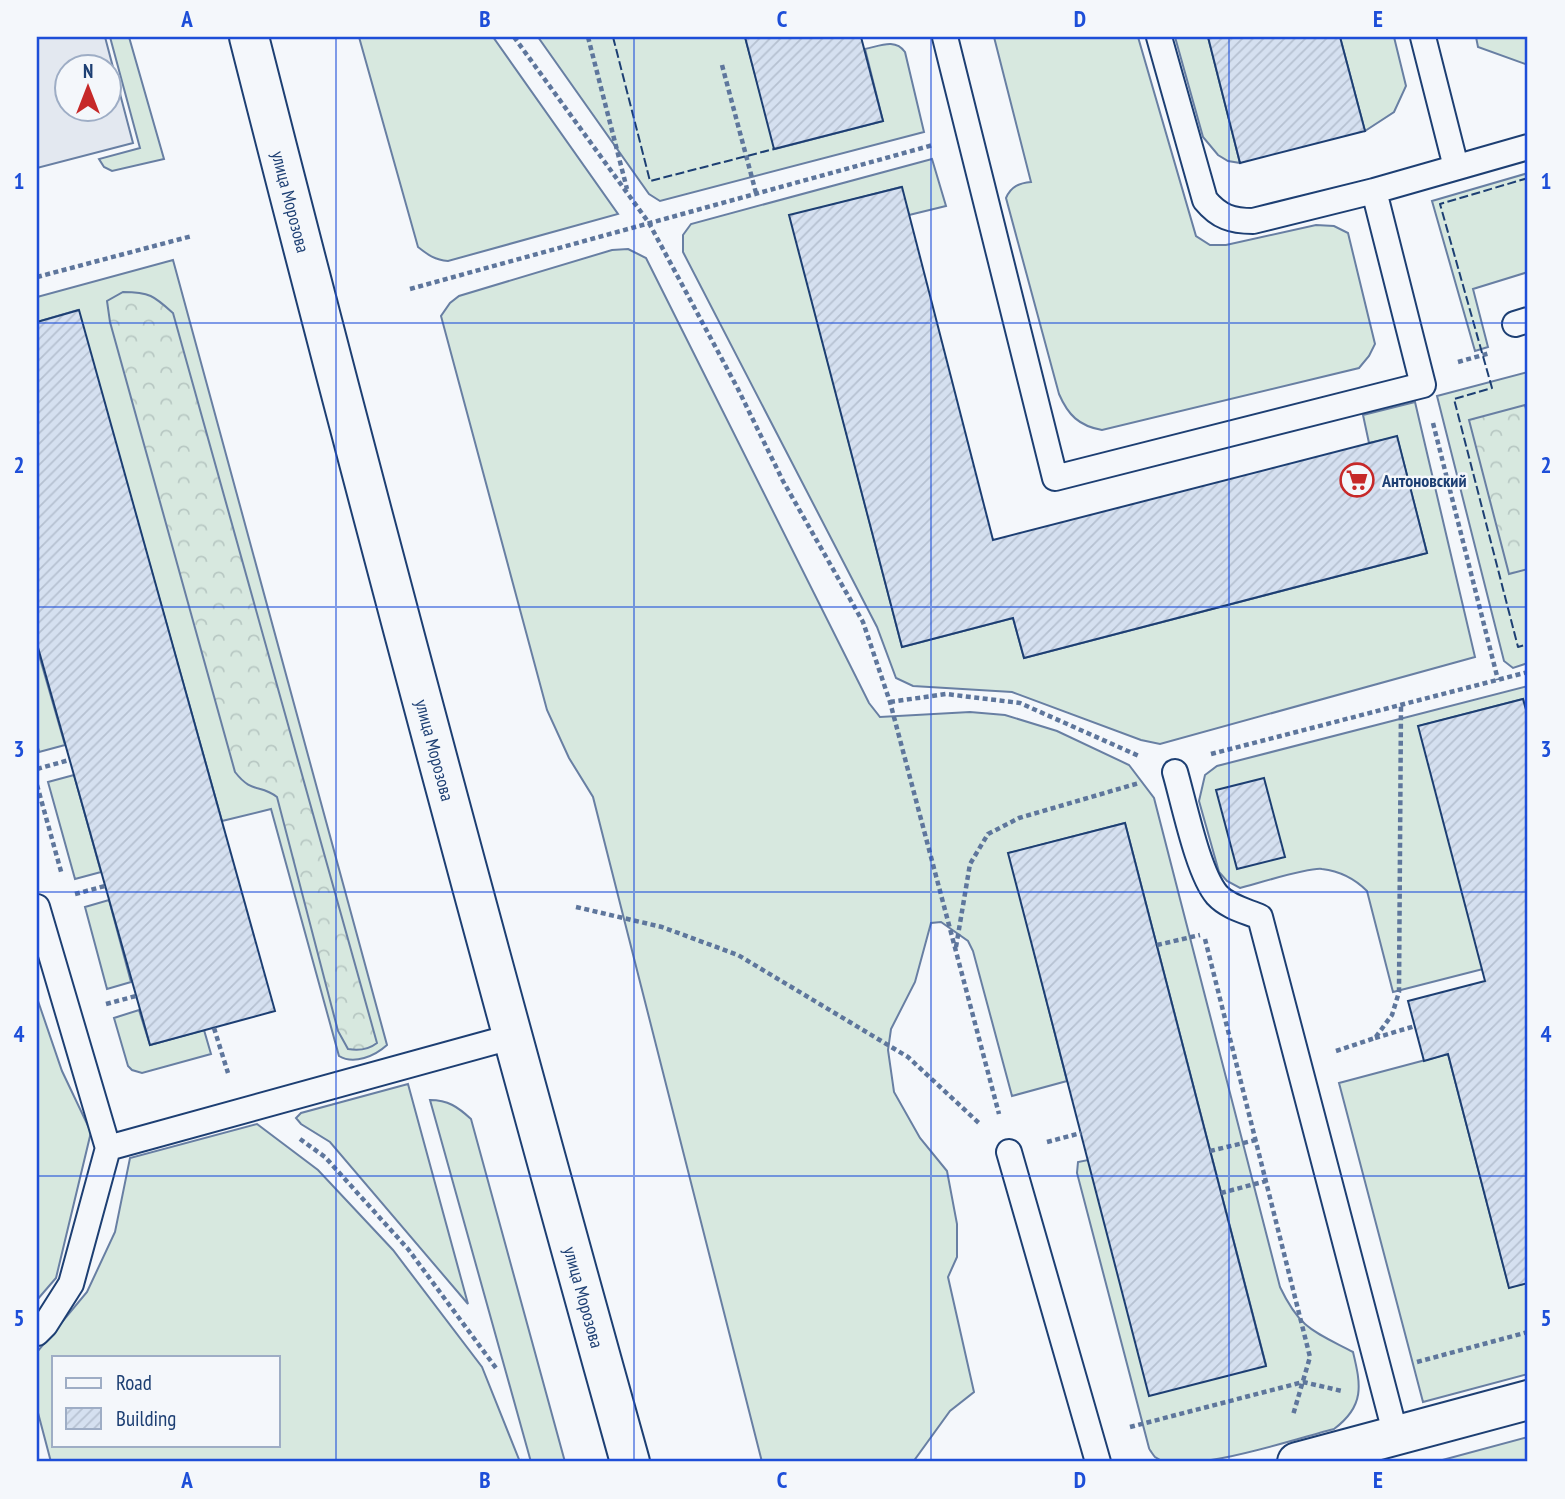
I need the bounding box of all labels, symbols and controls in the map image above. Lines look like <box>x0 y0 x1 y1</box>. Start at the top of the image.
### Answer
text: A <box>180 4 193 33</box>
text: B <box>479 4 491 33</box>
text: C <box>777 4 788 33</box>
text: D <box>1074 4 1086 33</box>
text: E <box>1373 4 1383 33</box>
north arrow <box>52 52 122 122</box>
text: N <box>83 59 93 83</box>
street label: улица Морозова <box>267 148 315 255</box>
text: 1 <box>14 166 25 195</box>
text: 1 <box>1541 166 1552 195</box>
text: 2 <box>14 450 25 479</box>
text: 2 <box>1541 450 1552 479</box>
supermarket icon: Антоновский <box>1338 461 1376 499</box>
place label: Антоновский <box>1381 469 1467 492</box>
street label: улица Морозова <box>411 697 460 803</box>
text: 3 <box>14 734 25 763</box>
text: 3 <box>1541 734 1552 763</box>
text: 4 <box>14 1019 25 1048</box>
text: 4 <box>1541 1019 1552 1048</box>
street label: улица Морозова <box>559 1244 609 1351</box>
text: 5 <box>14 1303 25 1332</box>
text: 5 <box>1541 1303 1552 1332</box>
legend <box>52 1356 280 1446</box>
text: Road <box>116 1369 152 1396</box>
text: Building <box>116 1405 176 1432</box>
text: A <box>180 1465 193 1494</box>
text: B <box>479 1465 491 1494</box>
text: C <box>777 1465 788 1494</box>
text: D <box>1074 1465 1086 1494</box>
text: E <box>1373 1465 1383 1494</box>

